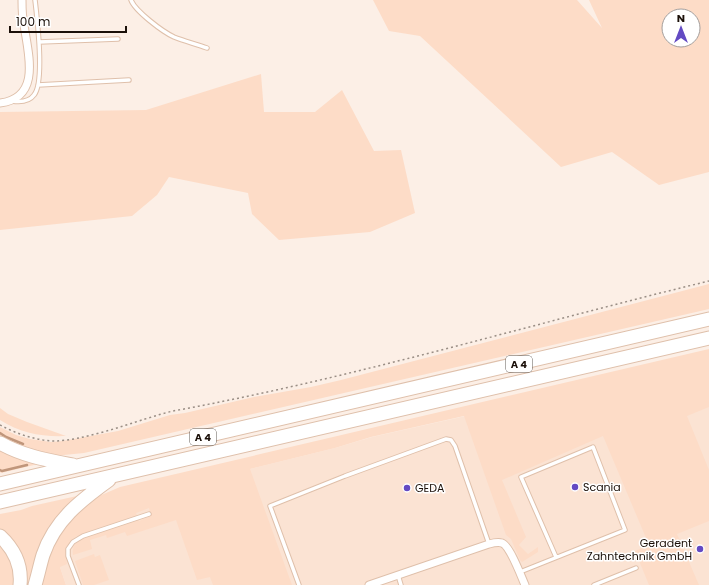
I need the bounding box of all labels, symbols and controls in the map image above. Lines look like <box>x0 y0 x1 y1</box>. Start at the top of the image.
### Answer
scale bar <box>10 8 126 34</box>
north arrow <box>661 8 701 48</box>
text: N <box>677 10 685 26</box>
text: 100 m <box>16 13 50 30</box>
road number: A 4 <box>506 356 532 372</box>
road number: A 4 <box>190 429 216 445</box>
place label: Scania <box>583 479 621 495</box>
place label: GEDA <box>415 480 445 496</box>
marker: Scania <box>570 482 580 492</box>
marker: GEDA <box>402 483 412 493</box>
place label: Geradent Zahntechnik GmbH <box>587 535 692 564</box>
marker: Geradent Zahntechnik GmbH <box>695 544 705 554</box>

